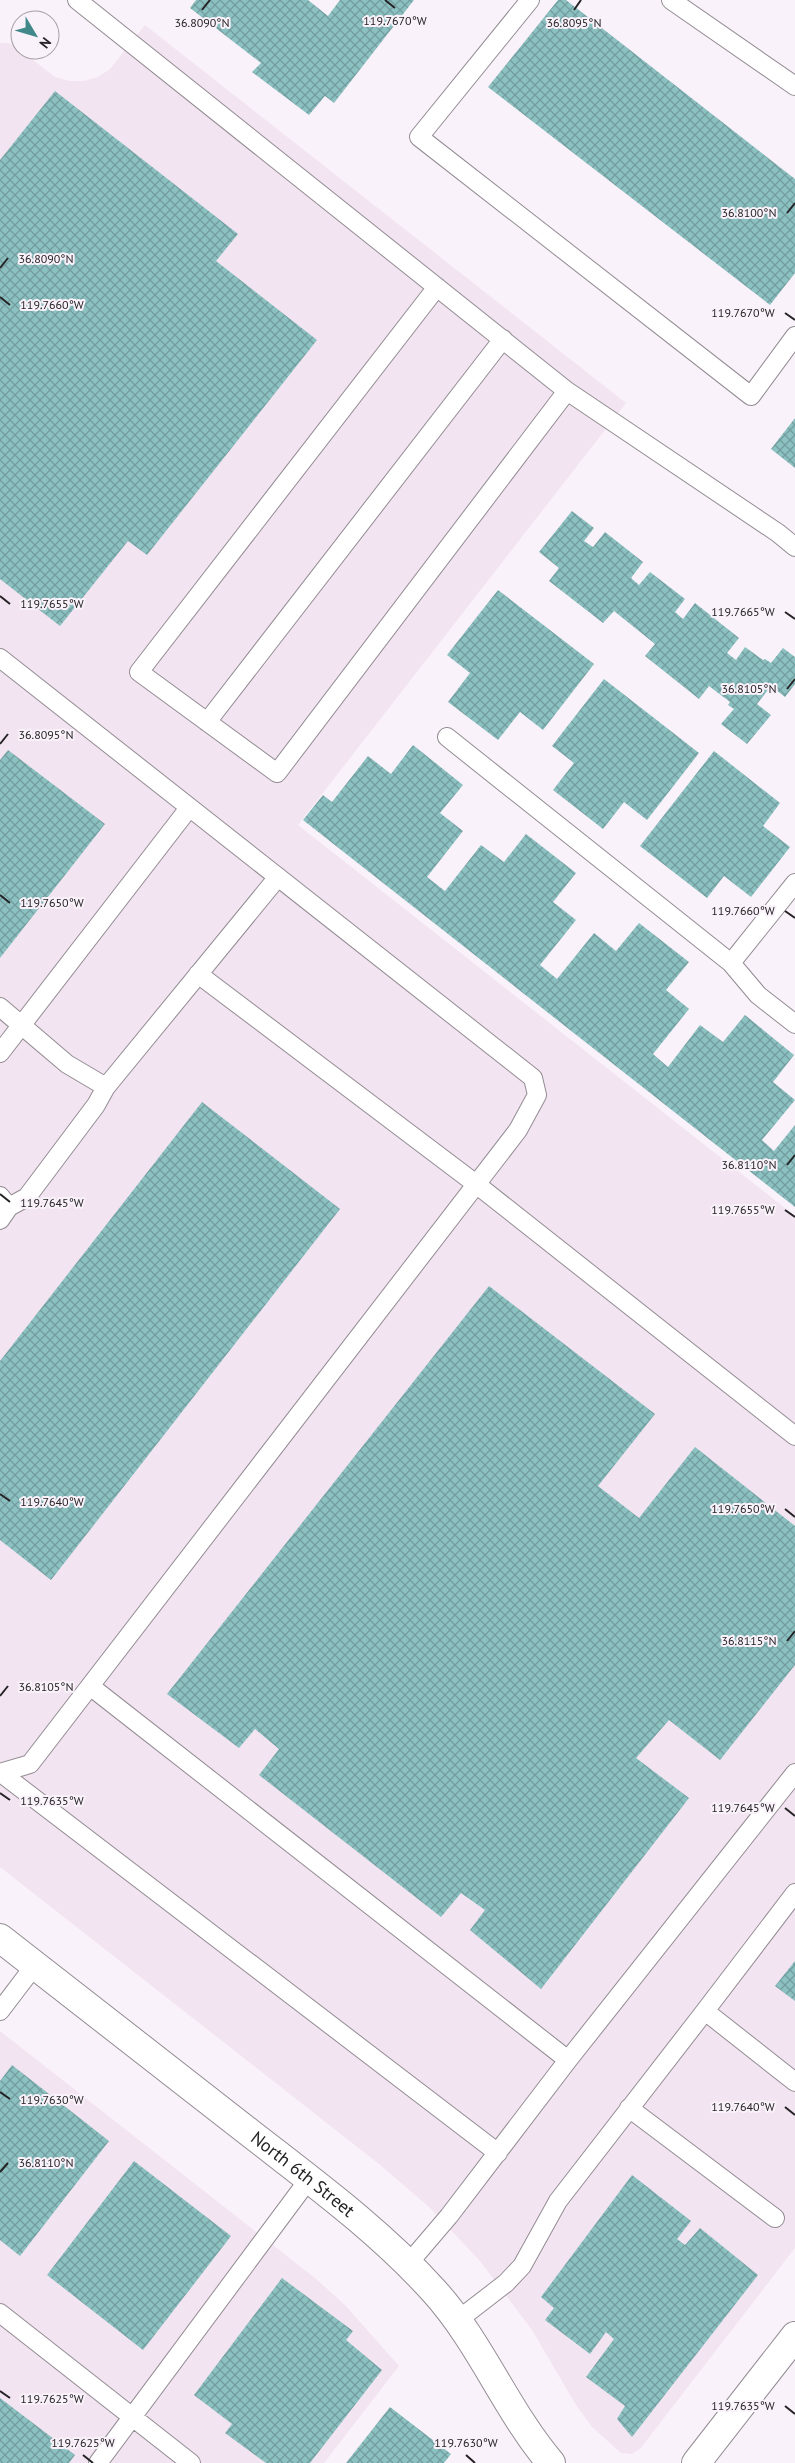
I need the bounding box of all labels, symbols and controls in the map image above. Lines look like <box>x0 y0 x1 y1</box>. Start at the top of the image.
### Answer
north arrow <box>10 10 60 60</box>
text: 119.7670°W <box>363 13 427 28</box>
text: 36.8090°N <box>175 15 229 30</box>
text: 36.8095°N <box>547 15 601 30</box>
text: N <box>35 34 55 52</box>
text: 36.8100°N <box>722 205 776 220</box>
text: 36.8090°N <box>19 251 73 266</box>
text: 119.7660°W <box>20 297 84 312</box>
text: 119.7670°W <box>711 305 775 320</box>
text: 119.7655°W <box>20 596 84 611</box>
text: 119.7665°W <box>711 604 775 619</box>
text: 36.8105°N <box>722 681 776 696</box>
text: 36.8095°N <box>19 727 73 742</box>
text: 119.7650°W <box>20 895 84 910</box>
text: 119.7660°W <box>711 903 775 918</box>
text: 36.8110°N <box>722 1157 776 1172</box>
text: 119.7645°W <box>20 1195 84 1210</box>
text: 119.7655°W <box>711 1202 775 1217</box>
text: 119.7640°W <box>20 1494 84 1509</box>
text: 119.7650°W <box>711 1501 775 1516</box>
text: 36.8115°N <box>722 1633 776 1648</box>
text: 36.8105°N <box>19 1679 73 1694</box>
text: 119.7635°W <box>20 1793 84 1808</box>
text: 119.7645°W <box>711 1800 775 1815</box>
text: 119.7630°W <box>20 2092 84 2107</box>
text: 119.7640°W <box>711 2099 775 2114</box>
street label: North 6th Street <box>246 2126 360 2222</box>
text: 36.8110°N <box>19 2155 73 2170</box>
text: 119.7625°W <box>20 2391 84 2406</box>
text: 119.7635°W <box>711 2398 775 2413</box>
text: 119.7625°W <box>51 2435 115 2450</box>
text: 119.7630°W <box>434 2435 498 2450</box>

